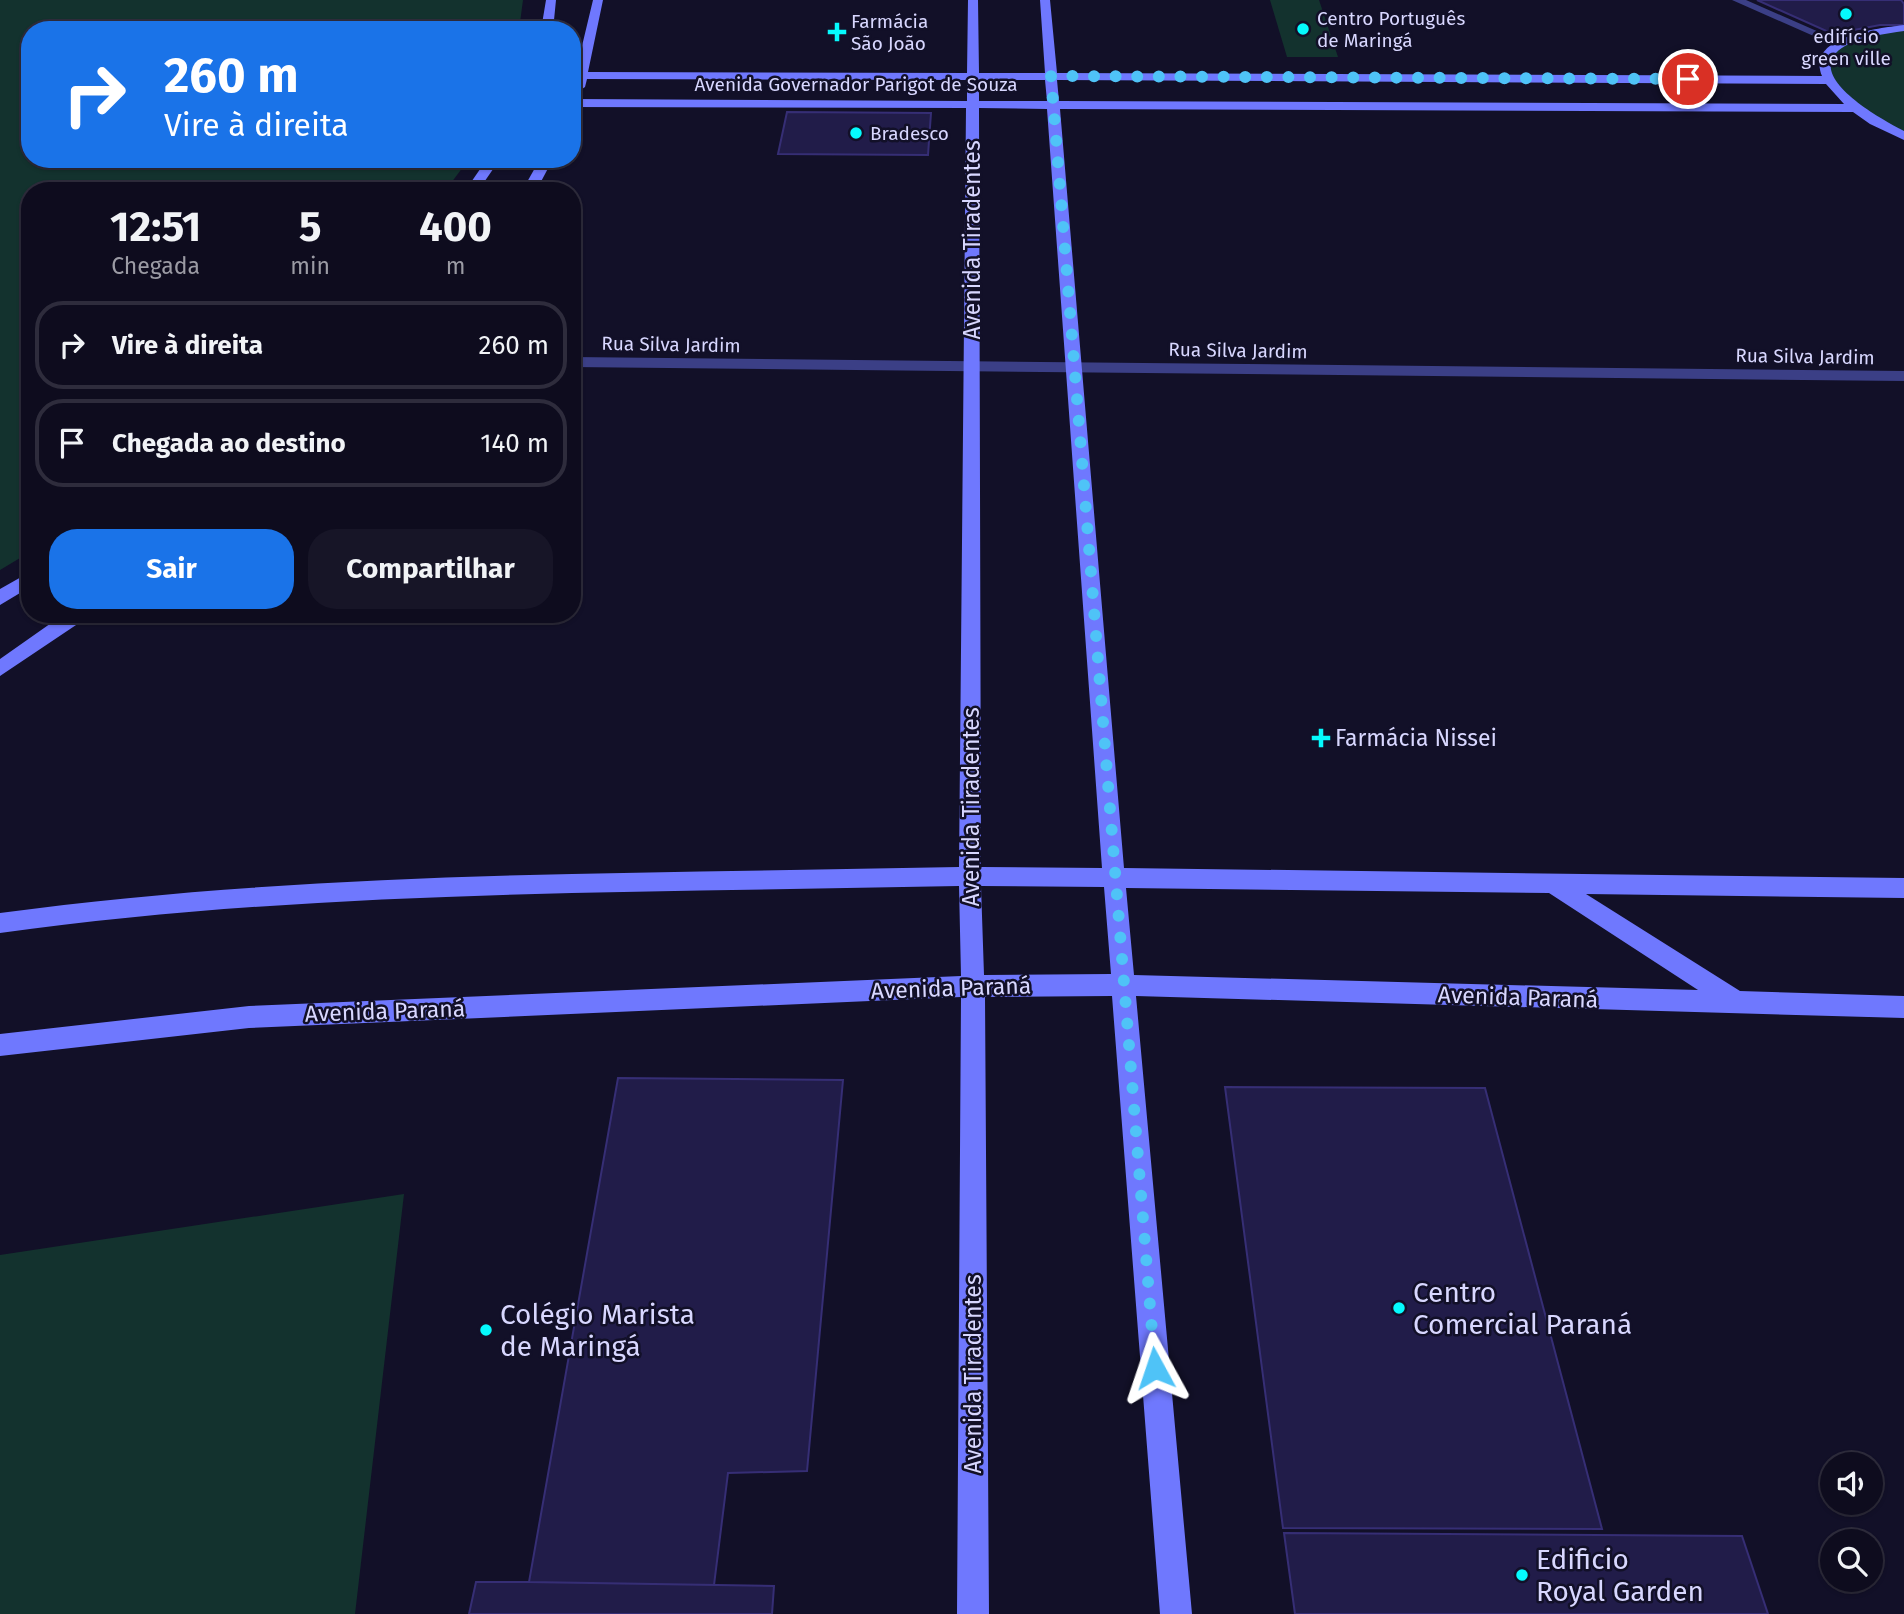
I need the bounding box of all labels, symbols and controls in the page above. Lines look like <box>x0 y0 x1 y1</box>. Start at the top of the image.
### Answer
marker: edifício green ville <box>1838 6 1854 22</box>
place label: Centro Português de Maringá <box>1317 7 1465 52</box>
place label: Farmácia São João <box>851 10 928 55</box>
marker: Centro Português de Maringá <box>1295 21 1311 37</box>
marker: Farmácia São João <box>829 24 845 40</box>
place label: edifício green ville <box>1801 25 1891 70</box>
text: 260 m <box>164 46 299 105</box>
icon: right <box>49 49 140 140</box>
pin <box>1658 49 1718 109</box>
icon: arrive <box>1669 60 1707 98</box>
street label: Avenida Governador Parigot de Souza <box>694 73 1018 96</box>
text: Vire à direita <box>164 106 349 144</box>
place label: Bradesco <box>870 122 949 145</box>
marker: Bradesco <box>848 125 864 141</box>
street label: Avenida Tiradentes <box>958 140 986 340</box>
text: 12:51 <box>110 202 201 252</box>
text: 5 <box>299 202 321 252</box>
text: 400 <box>419 202 492 252</box>
text: Chegada <box>111 252 200 280</box>
text: min <box>290 252 330 280</box>
text: m <box>446 252 465 280</box>
icon: right <box>53 326 91 364</box>
text: Vire à direita <box>112 330 263 361</box>
text: 260 m <box>479 330 549 361</box>
street label: Rua Silva Jardim <box>601 332 741 357</box>
street label: Rua Silva Jardim <box>1168 338 1308 363</box>
street label: Rua Silva Jardim <box>1735 344 1875 369</box>
icon: arrive <box>53 424 91 462</box>
text: Chegada ao destino <box>112 428 346 459</box>
text: 140 m <box>480 428 549 459</box>
button: Sair <box>49 529 294 609</box>
button: Compartilhar <box>308 529 553 609</box>
street label: Avenida Tiradentes <box>957 707 985 907</box>
place label: Farmácia Nissei <box>1335 724 1497 752</box>
marker: Farmácia Nissei <box>1313 730 1329 746</box>
street label: Avenida Paraná <box>870 971 1032 1005</box>
street label: Avenida Paraná <box>1437 980 1599 1014</box>
street label: Avenida Paraná <box>304 994 466 1028</box>
street label: Avenida Tiradentes <box>959 1274 987 1474</box>
place label: Centro Comercial Paraná <box>1413 1276 1632 1341</box>
place label: Colégio Marista de Maringá <box>500 1298 695 1363</box>
marker: Centro Comercial Paraná <box>1391 1300 1407 1316</box>
marker: Colégio Marista de Maringá <box>478 1322 494 1338</box>
position arrow <box>1118 1331 1192 1405</box>
map controls <box>1820 1452 1883 1592</box>
button: sound <box>1820 1452 1883 1515</box>
button: search <box>1820 1529 1883 1592</box>
place label: Edificio Royal Garden <box>1536 1543 1704 1608</box>
marker: Edificio Royal Garden <box>1514 1567 1530 1583</box>

